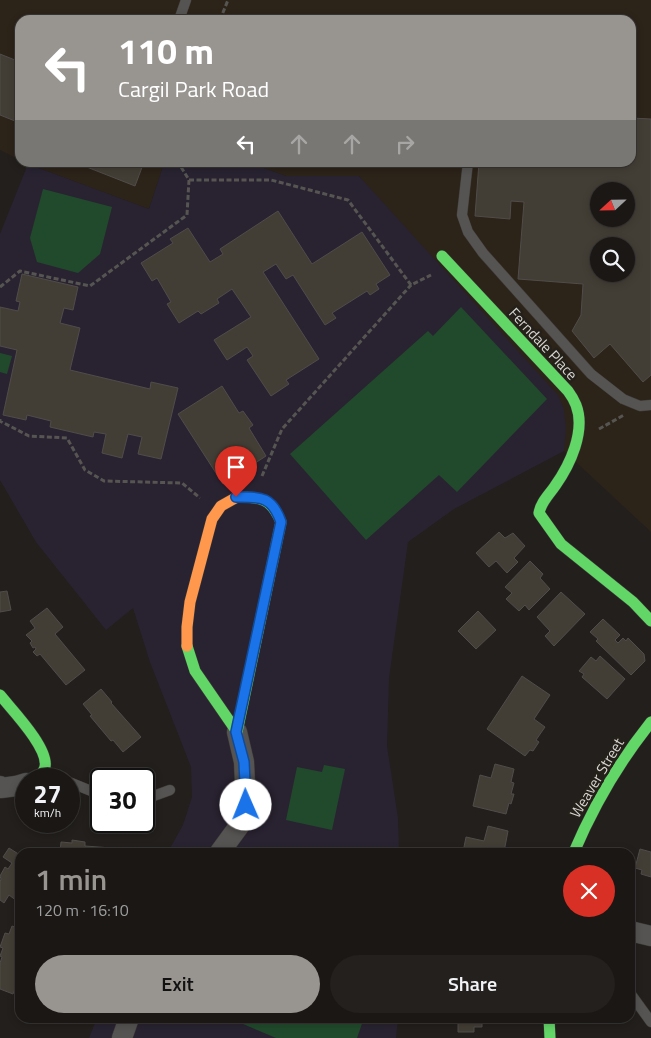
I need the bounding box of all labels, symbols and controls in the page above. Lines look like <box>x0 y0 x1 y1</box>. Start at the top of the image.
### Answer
text: 110 m <box>118 24 214 78</box>
icon: left <box>35 35 100 100</box>
text: Cargil Park Road <box>118 72 269 106</box>
icon: left <box>232 130 260 158</box>
icon: ahead <box>285 130 313 158</box>
icon: ahead <box>338 130 366 158</box>
icon: right <box>391 130 419 158</box>
north arrow <box>590 182 635 228</box>
map controls <box>590 182 635 282</box>
button: search <box>590 237 635 282</box>
street label: Ferndale Place <box>504 302 583 385</box>
pin <box>215 446 257 497</box>
icon: arrive <box>222 453 250 481</box>
street label: Weaver Street <box>564 733 630 822</box>
speed limit sign: 30 <box>90 768 155 833</box>
text: 27 <box>33 775 62 813</box>
position arrow <box>219 778 271 830</box>
text: km/h <box>34 803 61 822</box>
text: 1 min <box>35 856 107 902</box>
button: close <box>563 865 615 917</box>
text: 120 m · 16:10 <box>35 898 129 922</box>
button: Exit <box>35 955 320 1013</box>
button: Share <box>330 955 615 1013</box>

